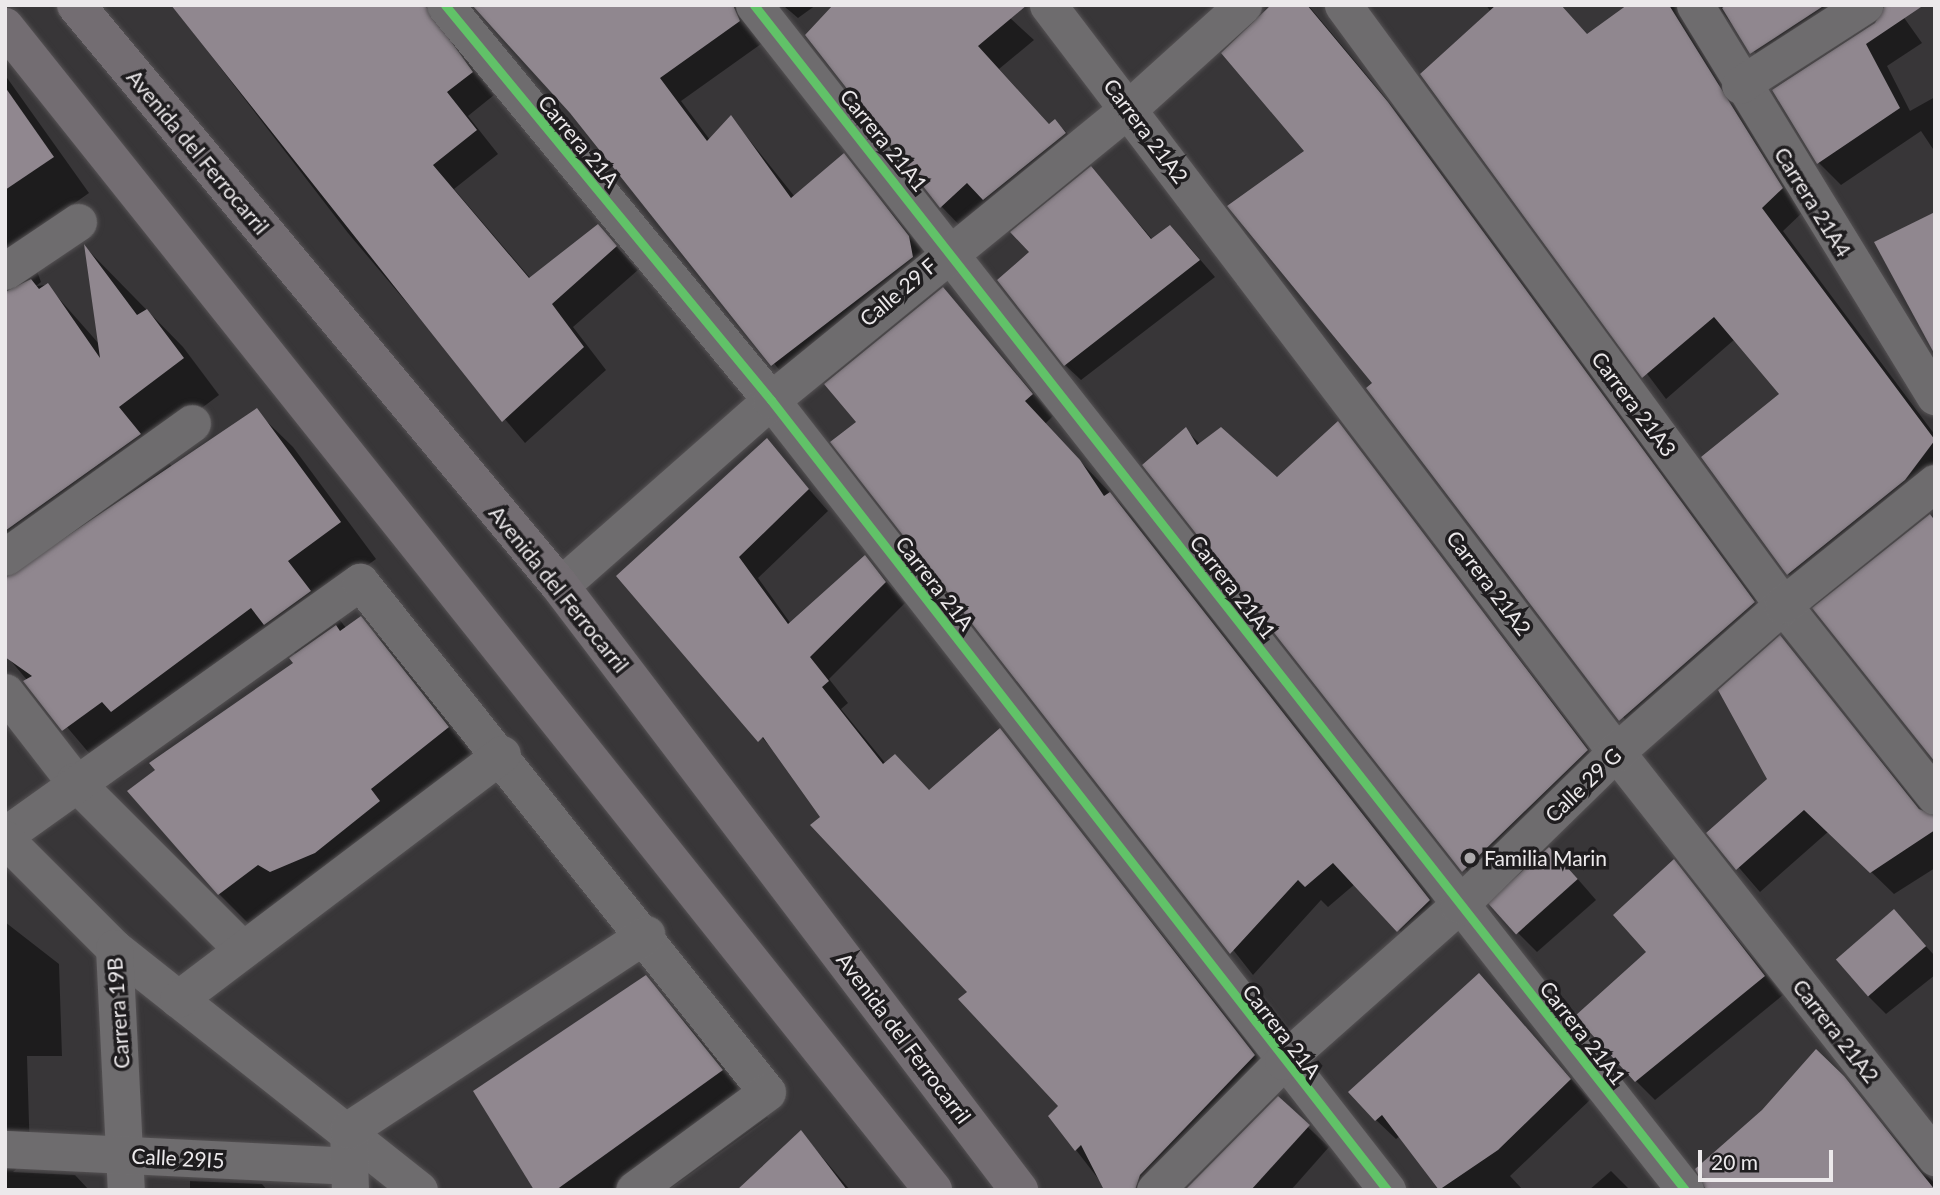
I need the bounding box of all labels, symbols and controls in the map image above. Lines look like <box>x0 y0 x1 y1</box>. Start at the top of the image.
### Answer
street label: Avenida del Ferrocarril <box>122 65 274 239</box>
street label: Carrera 21A2 <box>1098 74 1194 188</box>
street label: Carrera 21A1 <box>835 84 933 196</box>
street label: Carrera 21A <box>533 90 625 192</box>
street label: Carrera 21A4 <box>1769 143 1857 261</box>
street label: Calle 29 F <box>854 253 942 331</box>
street label: Carrera 21A3 <box>1586 347 1682 461</box>
street label: Avenida del Ferrocarril <box>484 501 634 677</box>
street label: Carrera 21A2 <box>1441 526 1537 640</box>
street label: Carrera 21A1 <box>1185 530 1281 644</box>
street label: Carrera 21A <box>891 531 979 635</box>
street label: Calle 29 G <box>1540 743 1626 827</box>
place label: Familia Marin <box>1484 845 1607 871</box>
marker: Familia Marin <box>1462 850 1478 866</box>
street label: Avenida del Ferrocarril <box>832 948 976 1128</box>
street label: Carrera 19B <box>102 956 134 1070</box>
street label: Carrera 21A2 <box>1788 974 1884 1088</box>
street label: Carrera 21A1 <box>1535 976 1631 1090</box>
street label: Carrera 21A <box>1238 979 1326 1083</box>
scale bar <box>1702 1136 1837 1180</box>
street label: Calle 29I5 <box>131 1143 225 1173</box>
text: 20 m <box>1711 1149 1758 1174</box>

